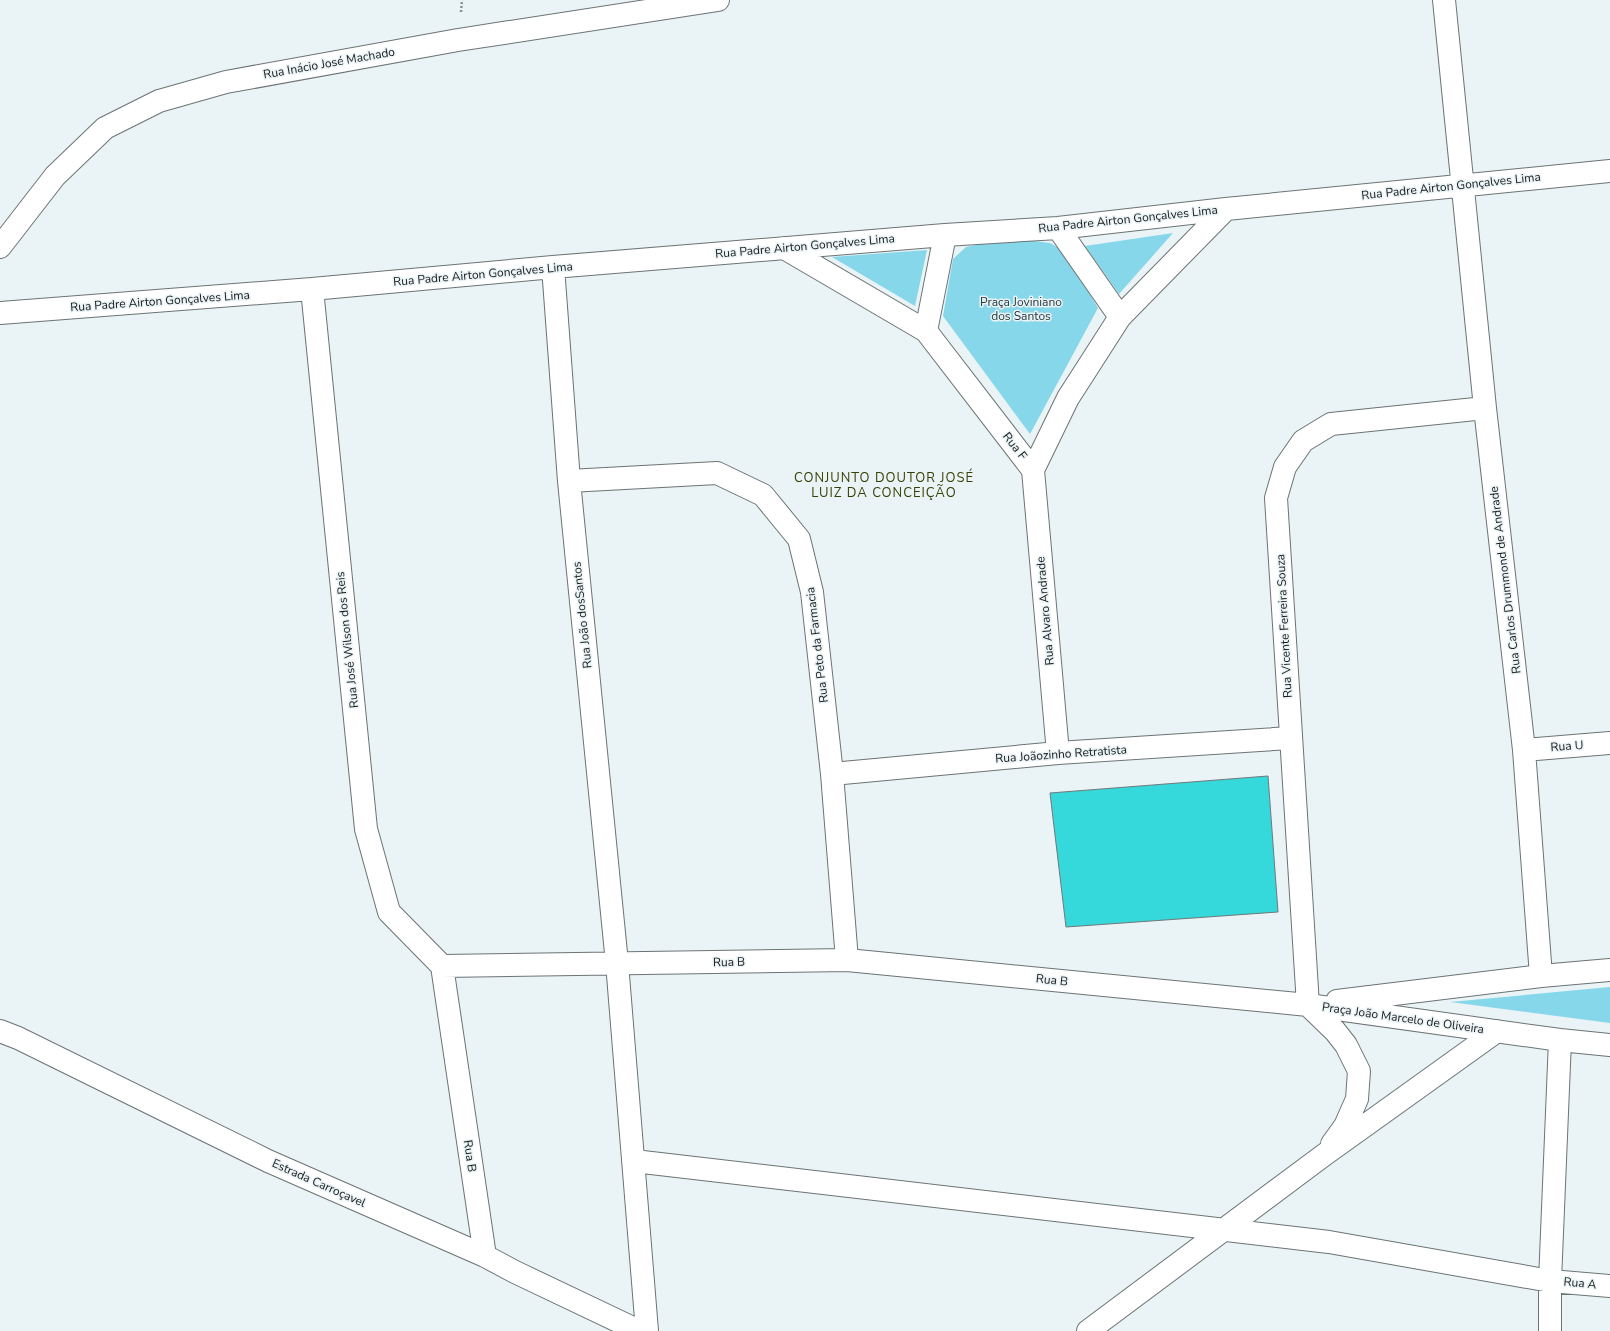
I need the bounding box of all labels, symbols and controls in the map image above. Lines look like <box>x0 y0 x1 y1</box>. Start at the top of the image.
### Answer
street label: Rua Inácio José Machado <box>262 43 396 82</box>
street label: Rua Padre Airton Gonçalves Lima <box>1361 169 1541 203</box>
street label: Rua Padre Airton Gonçalves Lima <box>1038 202 1218 236</box>
street label: Rua Padre Airton Gonçalves Lima <box>715 230 895 262</box>
street label: Rua Padre Airton Gonçalves Lima <box>393 258 573 290</box>
street label: Rua Padre Airton Gonçalves Lima <box>70 287 250 315</box>
park label: Praça Joviniano dos Santos <box>980 294 1062 324</box>
street label: Rua F <box>999 429 1031 463</box>
district label: CONJUNTO DOUTOR JOSÉ LUIZ DA CONCEIÇÃO <box>794 468 974 502</box>
street label: Rua Carlos Drummond de Andrade <box>1486 485 1524 675</box>
street label: Rua Vicente Ferreira Souza <box>1272 554 1296 698</box>
street label: Rua Alvaro Andrade <box>1032 556 1058 666</box>
street label: Rua João dosSantos <box>568 561 596 669</box>
street label: Rua José Wilson dos Reis <box>332 571 362 709</box>
street label: Rua Peto da Farmacia <box>802 586 832 704</box>
street label: Rua U <box>1550 737 1584 755</box>
street label: Rua Joãozinho Retratista <box>995 741 1127 767</box>
street label: Rua B <box>713 954 745 970</box>
street label: Rua B <box>1035 970 1069 990</box>
street label: Praça João Marcelo de Oliveira <box>1321 999 1485 1037</box>
street label: Rua B <box>460 1139 480 1173</box>
street label: Estrada Carroçavel <box>270 1155 369 1211</box>
street label: Rua A <box>1563 1274 1597 1292</box>

